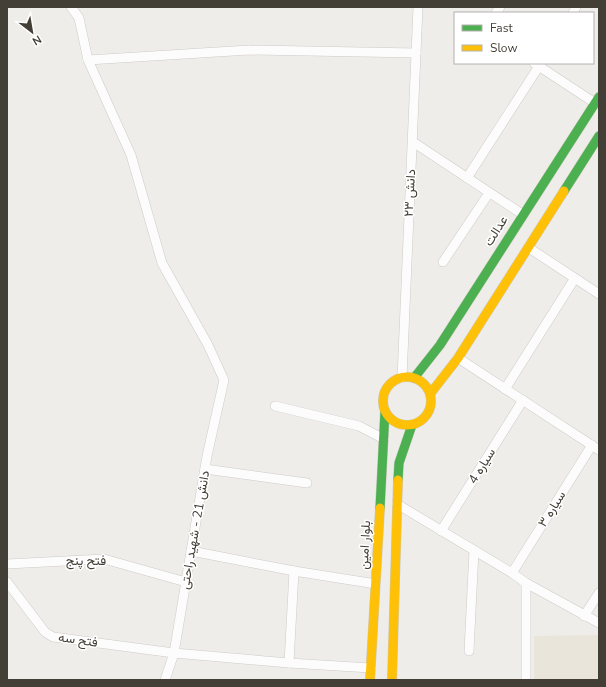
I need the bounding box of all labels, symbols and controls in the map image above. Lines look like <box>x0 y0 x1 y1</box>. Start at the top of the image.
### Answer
north arrow <box>12 12 52 52</box>
legend <box>454 12 594 64</box>
text: Fast <box>490 20 513 36</box>
text: N <box>30 32 44 49</box>
text: Slow <box>490 40 518 56</box>
street label: دانش ۲۳ <box>400 169 420 217</box>
street label: عدالت <box>480 212 512 250</box>
street label: سیاره 4 <box>464 445 500 487</box>
street label: دانش 21 - شهید راحتی <box>176 469 214 591</box>
street label: سیاره ۳ <box>534 487 570 531</box>
street label: بلوار امین <box>355 520 375 570</box>
street label: فتح پنج <box>66 552 106 570</box>
street label: فتح سه <box>57 628 99 652</box>

